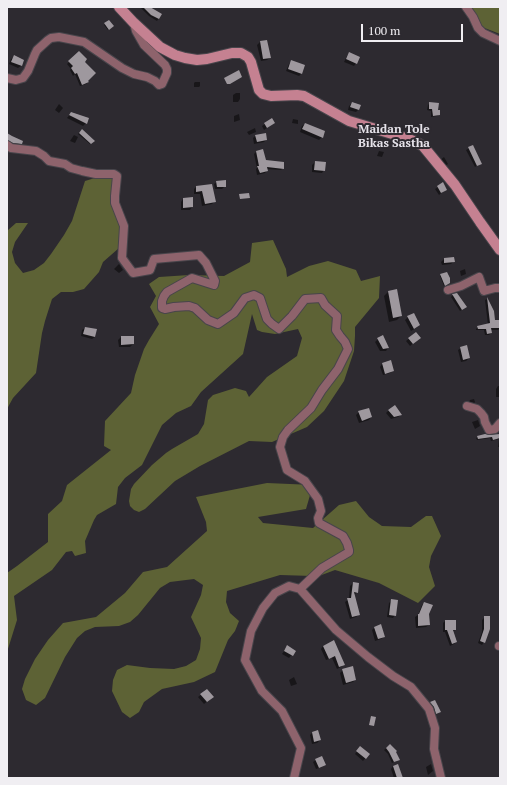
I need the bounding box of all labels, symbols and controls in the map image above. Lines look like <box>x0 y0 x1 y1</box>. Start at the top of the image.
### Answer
scale bar <box>363 16 465 42</box>
text: 100 m <box>368 23 400 38</box>
district label: Maidan Tole Bikas Sastha <box>358 123 430 151</box>

